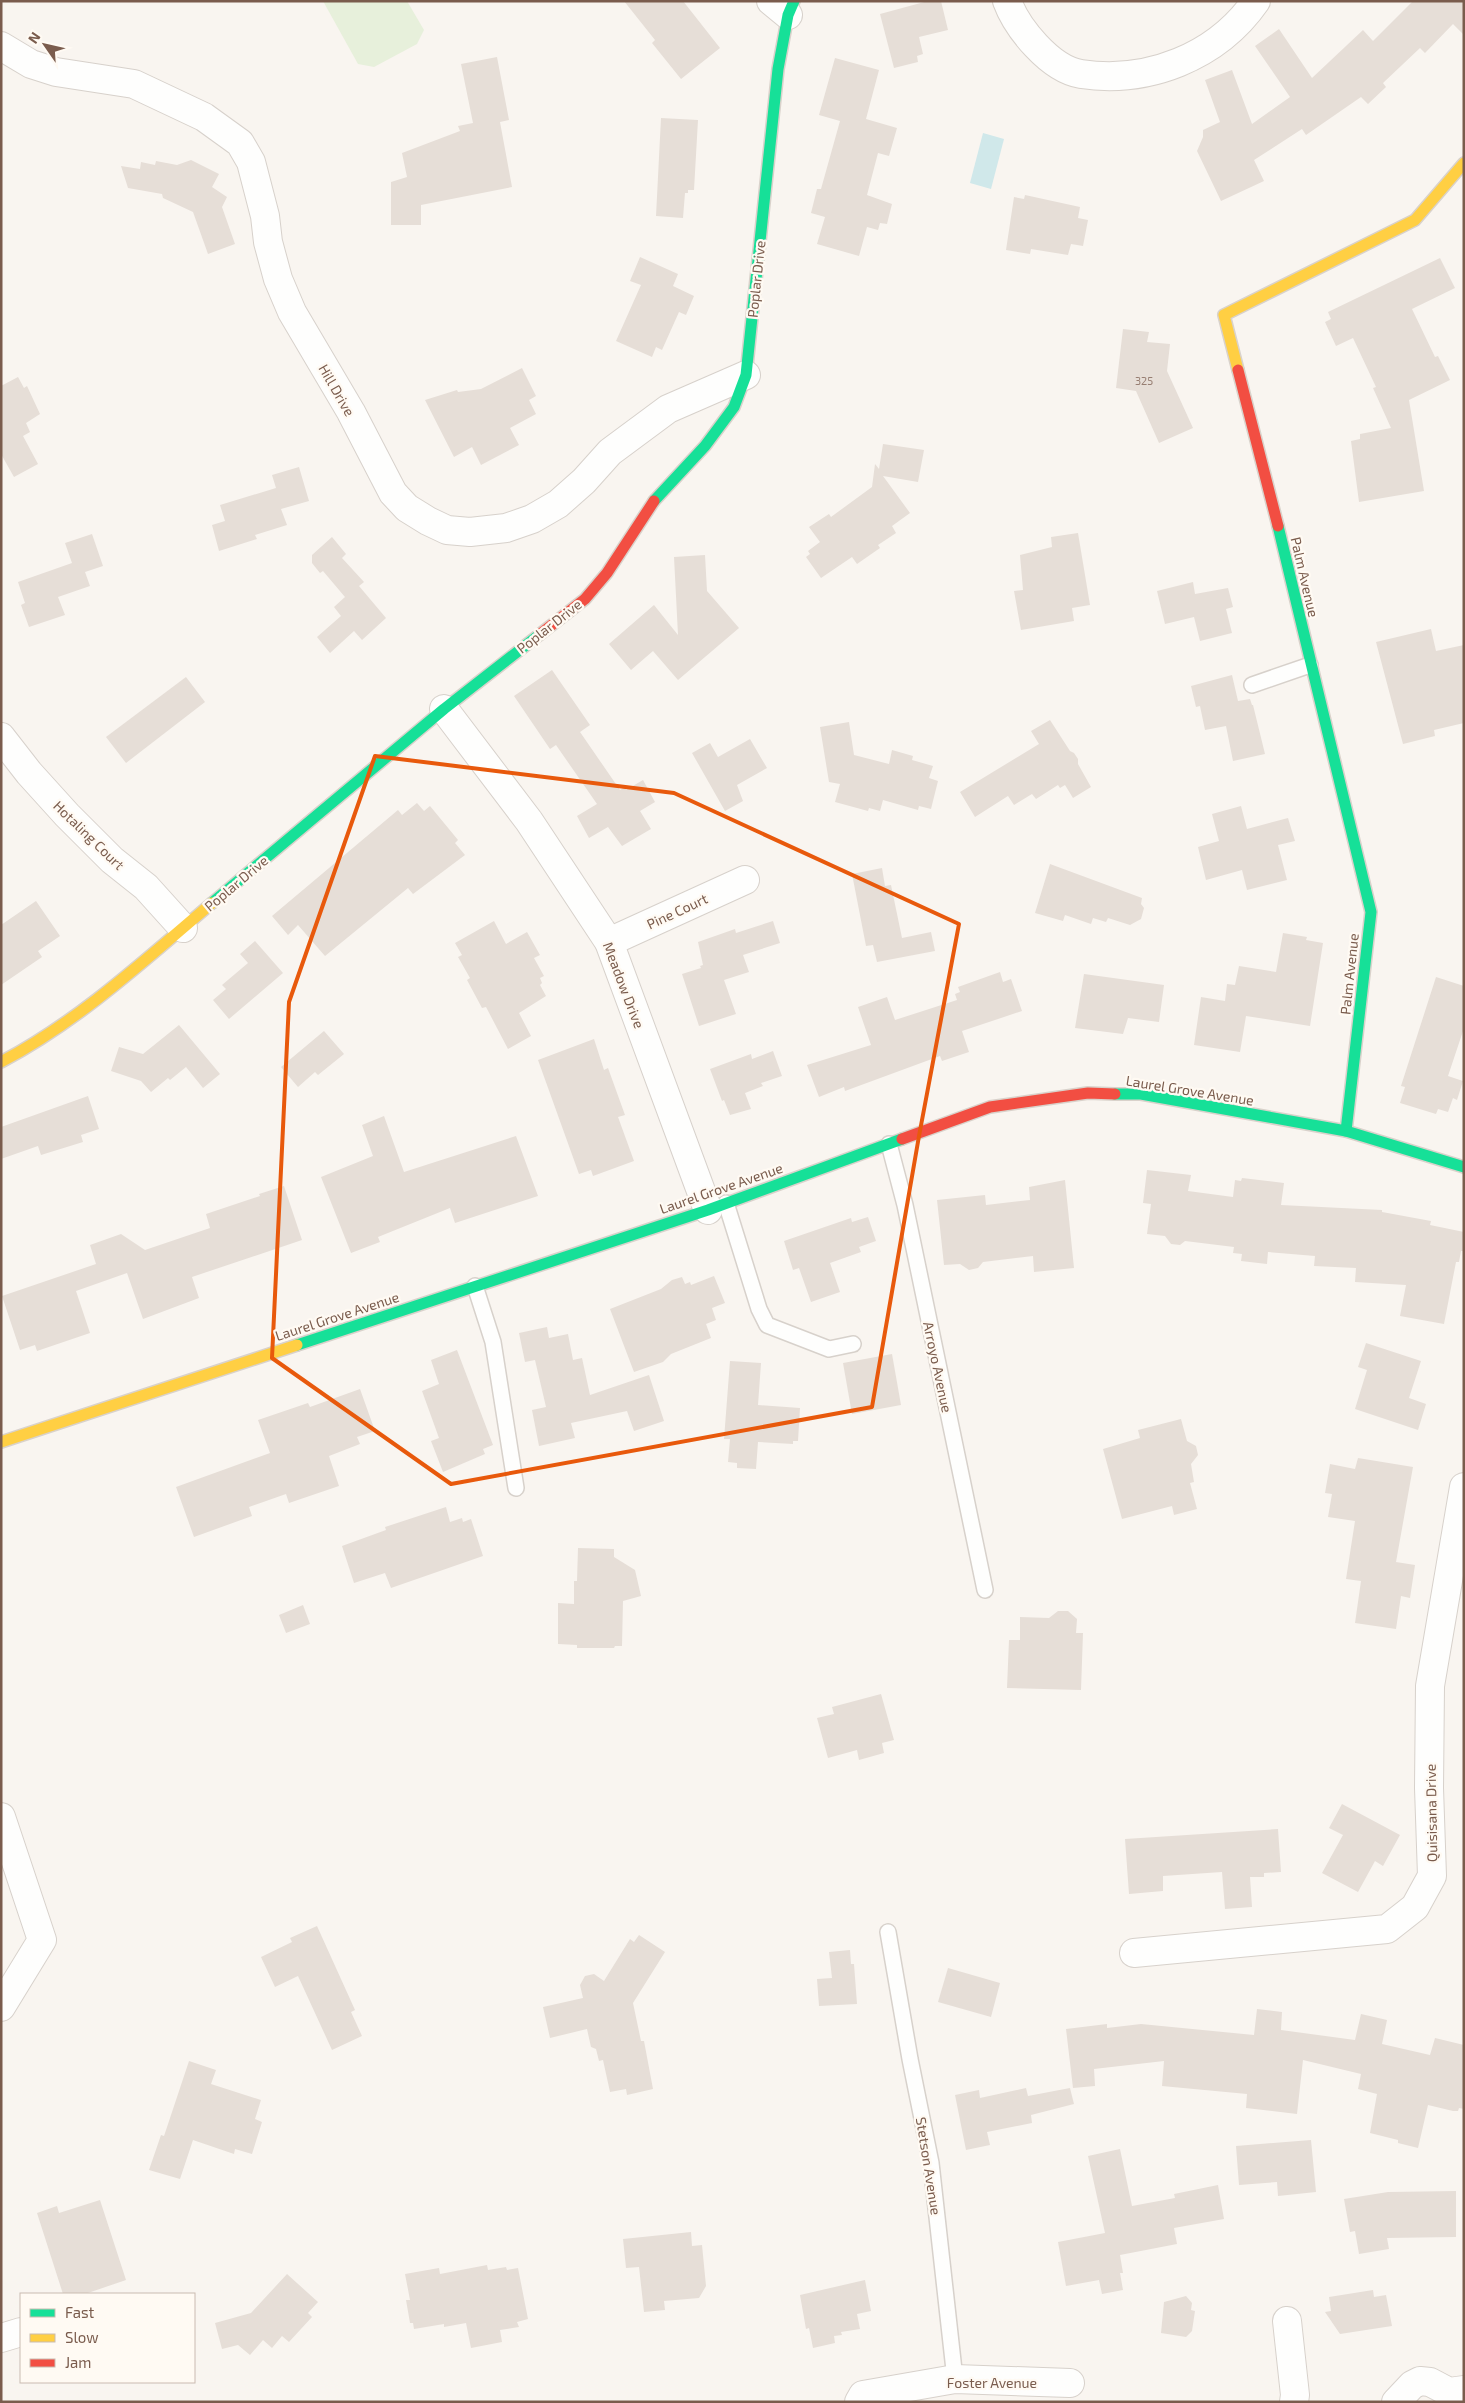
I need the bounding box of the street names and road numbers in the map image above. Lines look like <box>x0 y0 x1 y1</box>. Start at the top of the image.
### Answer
street label: Poplar Drive <box>743 239 769 319</box>
street label: Hill Drive <box>315 361 359 419</box>
street label: Palm Avenue <box>1287 535 1323 619</box>
street label: Poplar Drive <box>513 595 585 657</box>
street label: Hotaling Court <box>50 797 128 873</box>
street label: Poplar Drive <box>201 851 271 915</box>
street label: Pine Court <box>644 889 710 933</box>
street label: Palm Avenue <box>1336 932 1362 1016</box>
street label: Meadow Drive <box>600 939 648 1031</box>
street label: Laurel Grove Avenue <box>1125 1071 1255 1109</box>
street label: Laurel Grove Avenue <box>657 1159 785 1217</box>
street label: Laurel Grove Avenue <box>273 1288 401 1344</box>
street label: Arroyo Avenue <box>920 1320 956 1414</box>
street label: Quisisana Drive <box>1422 1764 1440 1862</box>
street label: Stetson Avenue <box>913 2116 945 2216</box>
street label: Foster Avenue <box>947 2374 1037 2391</box>

